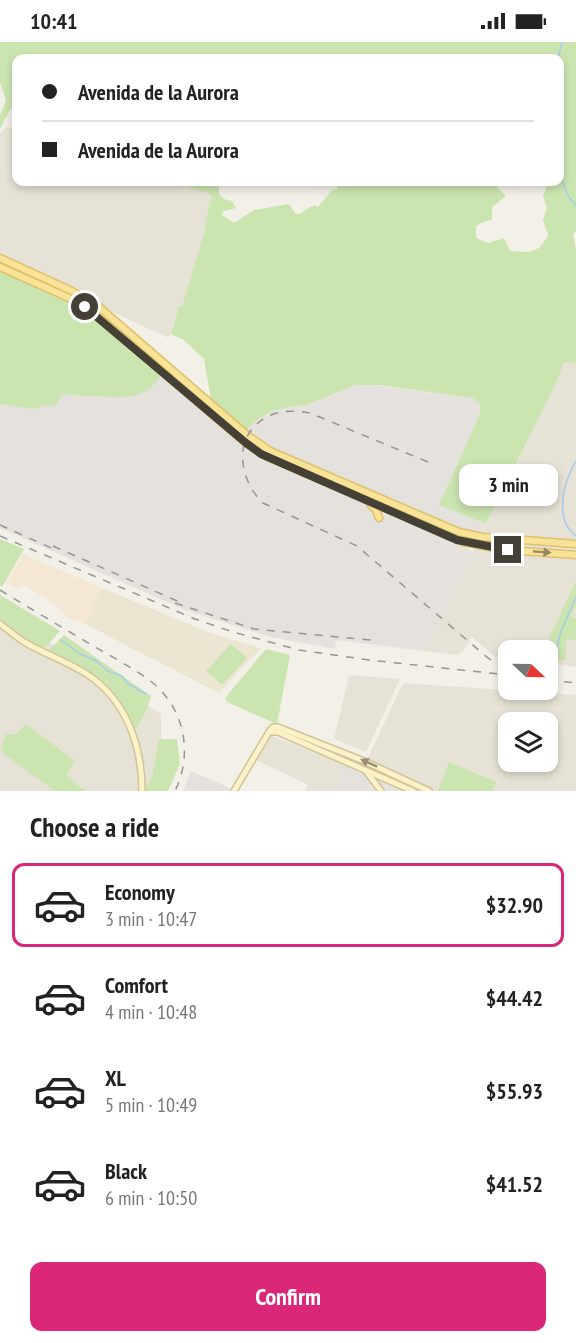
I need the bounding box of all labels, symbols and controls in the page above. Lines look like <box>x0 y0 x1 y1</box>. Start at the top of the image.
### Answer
text: 10:41 <box>30 7 78 35</box>
text: Avenida de la Aurora <box>78 78 239 106</box>
text: Avenida de la Aurora <box>78 136 239 164</box>
route start <box>71 293 98 320</box>
callout: 3 min <box>458 463 558 505</box>
text: 3 min <box>488 472 529 498</box>
route end <box>494 536 521 563</box>
one-way arrow <box>533 547 552 557</box>
north arrow <box>498 640 558 700</box>
map controls <box>498 640 558 772</box>
button: layers <box>498 712 558 772</box>
one-way arrow <box>360 759 377 768</box>
text: Choose a ride <box>30 810 159 844</box>
icon: car <box>33 878 87 932</box>
text: Economy <box>105 878 175 906</box>
text: $32.90 <box>486 891 543 919</box>
text: 3 min · 10:47 <box>105 906 197 932</box>
icon: car <box>33 971 87 1025</box>
text: Comfort <box>105 971 168 999</box>
text: $44.42 <box>486 984 543 1012</box>
text: 4 min · 10:48 <box>105 999 197 1025</box>
icon: car <box>33 1064 87 1118</box>
text: XL <box>105 1064 126 1092</box>
text: $55.93 <box>486 1077 543 1105</box>
text: 5 min · 10:49 <box>105 1092 197 1118</box>
icon: car <box>33 1157 87 1211</box>
text: Black <box>105 1157 147 1185</box>
text: $41.52 <box>486 1170 543 1198</box>
text: 6 min · 10:50 <box>105 1185 197 1211</box>
button: Confirm <box>30 1262 546 1331</box>

